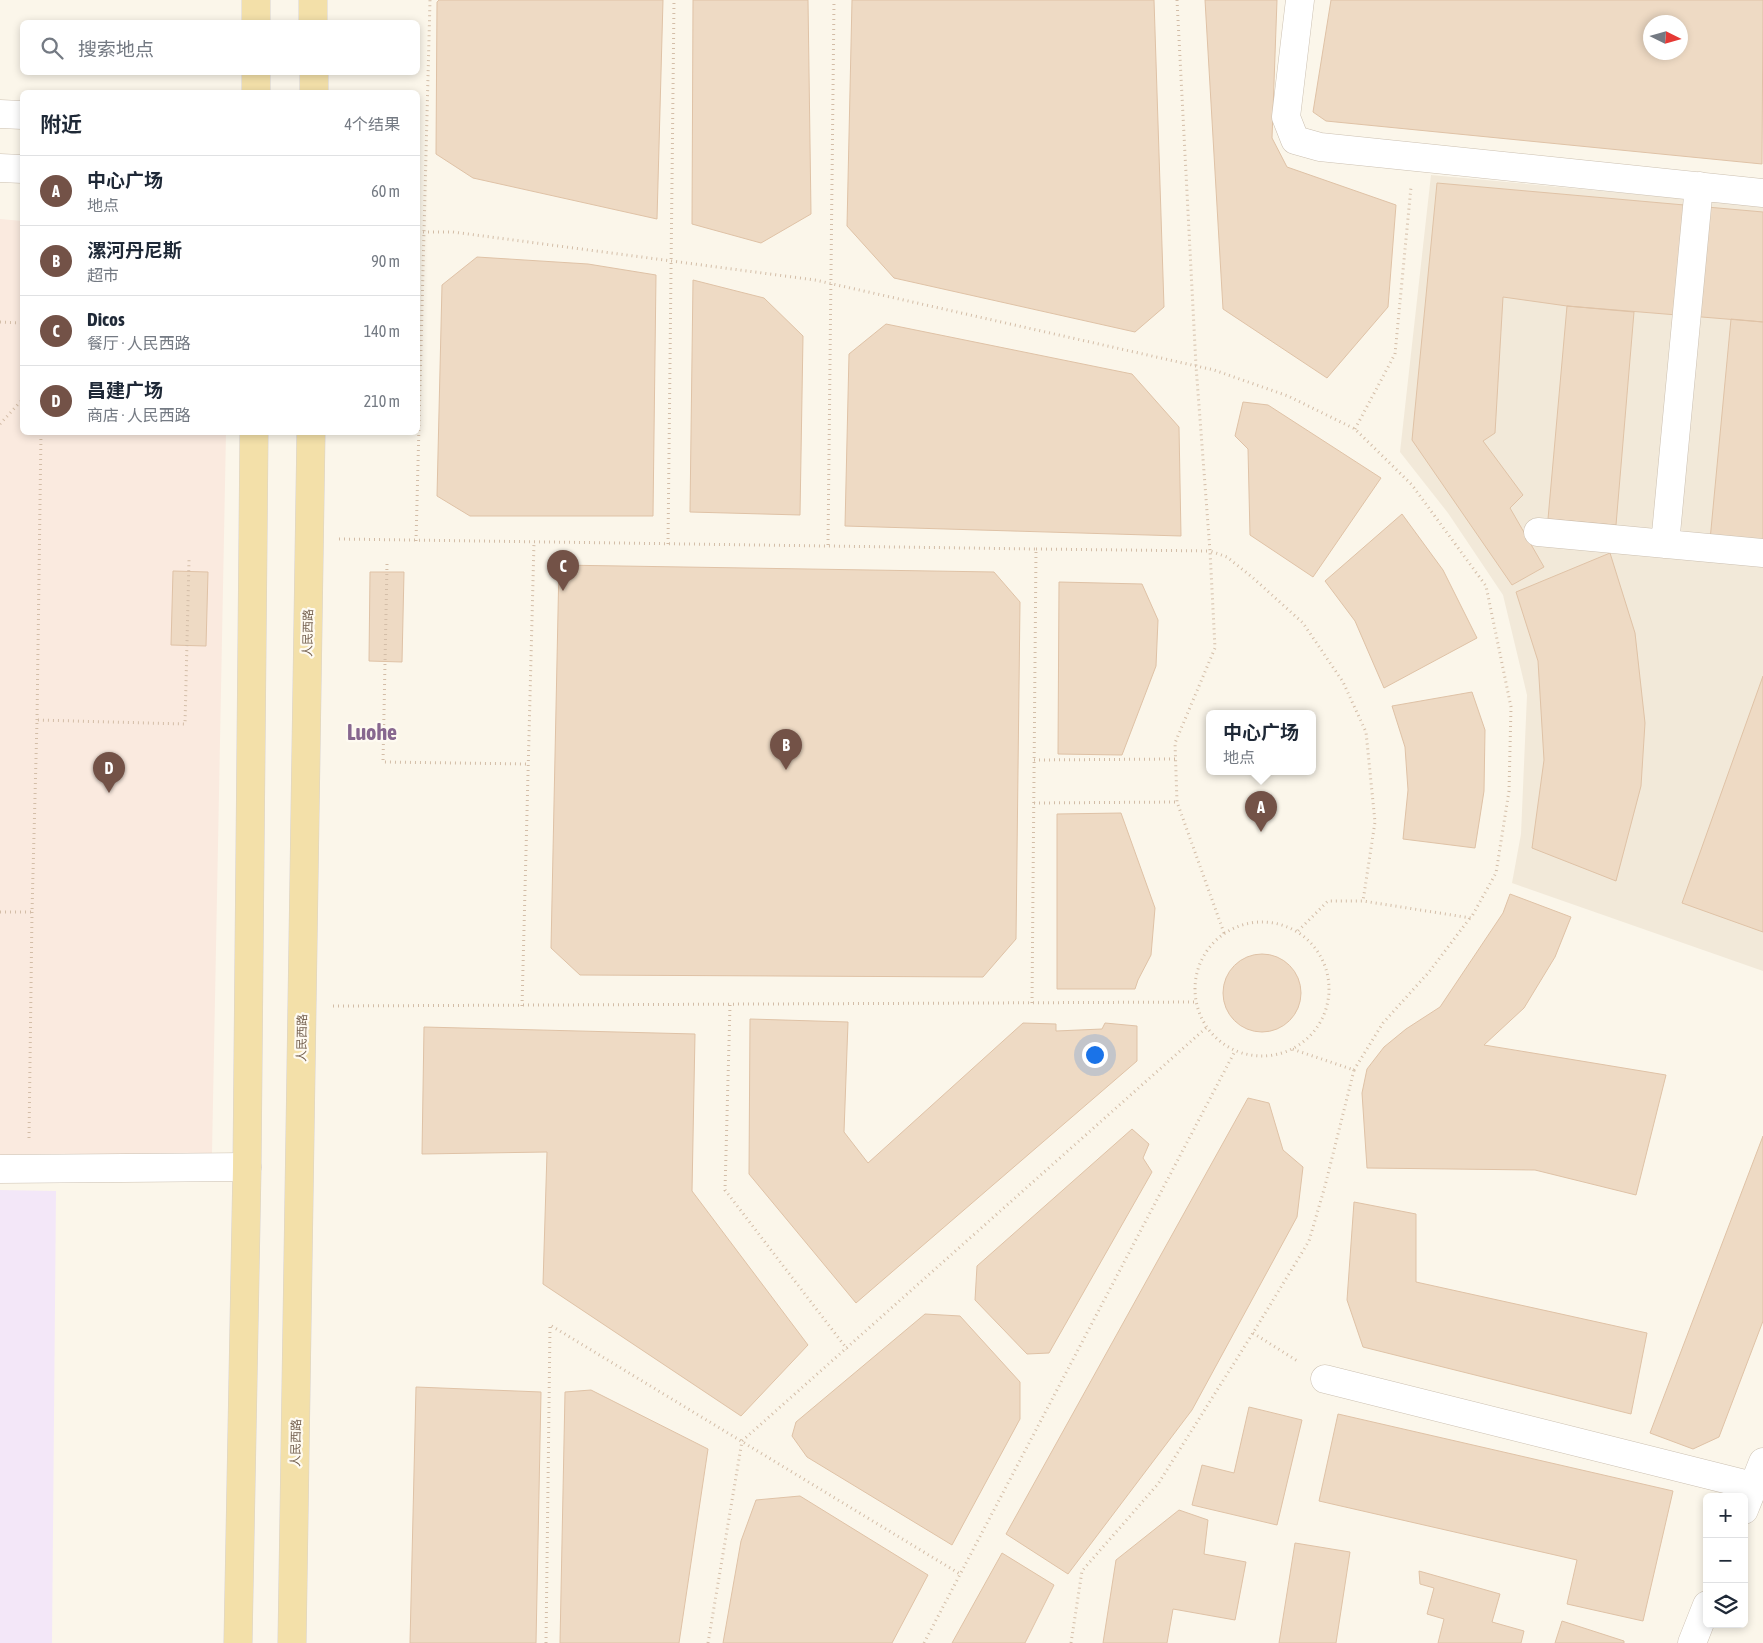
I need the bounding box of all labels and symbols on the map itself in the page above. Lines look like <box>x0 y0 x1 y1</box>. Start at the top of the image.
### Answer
north arrow <box>1643 15 1688 60</box>
pin: C <box>547 550 579 591</box>
street label: 人民西路 <box>301 609 315 657</box>
district label: Luohe <box>347 719 397 745</box>
pin: B <box>770 729 802 770</box>
pin: D <box>93 752 125 793</box>
pin: A <box>1245 791 1277 832</box>
street label: 人民西路 <box>295 1014 309 1062</box>
your location <box>1082 1042 1108 1068</box>
street label: 人民西路 <box>289 1419 303 1467</box>

